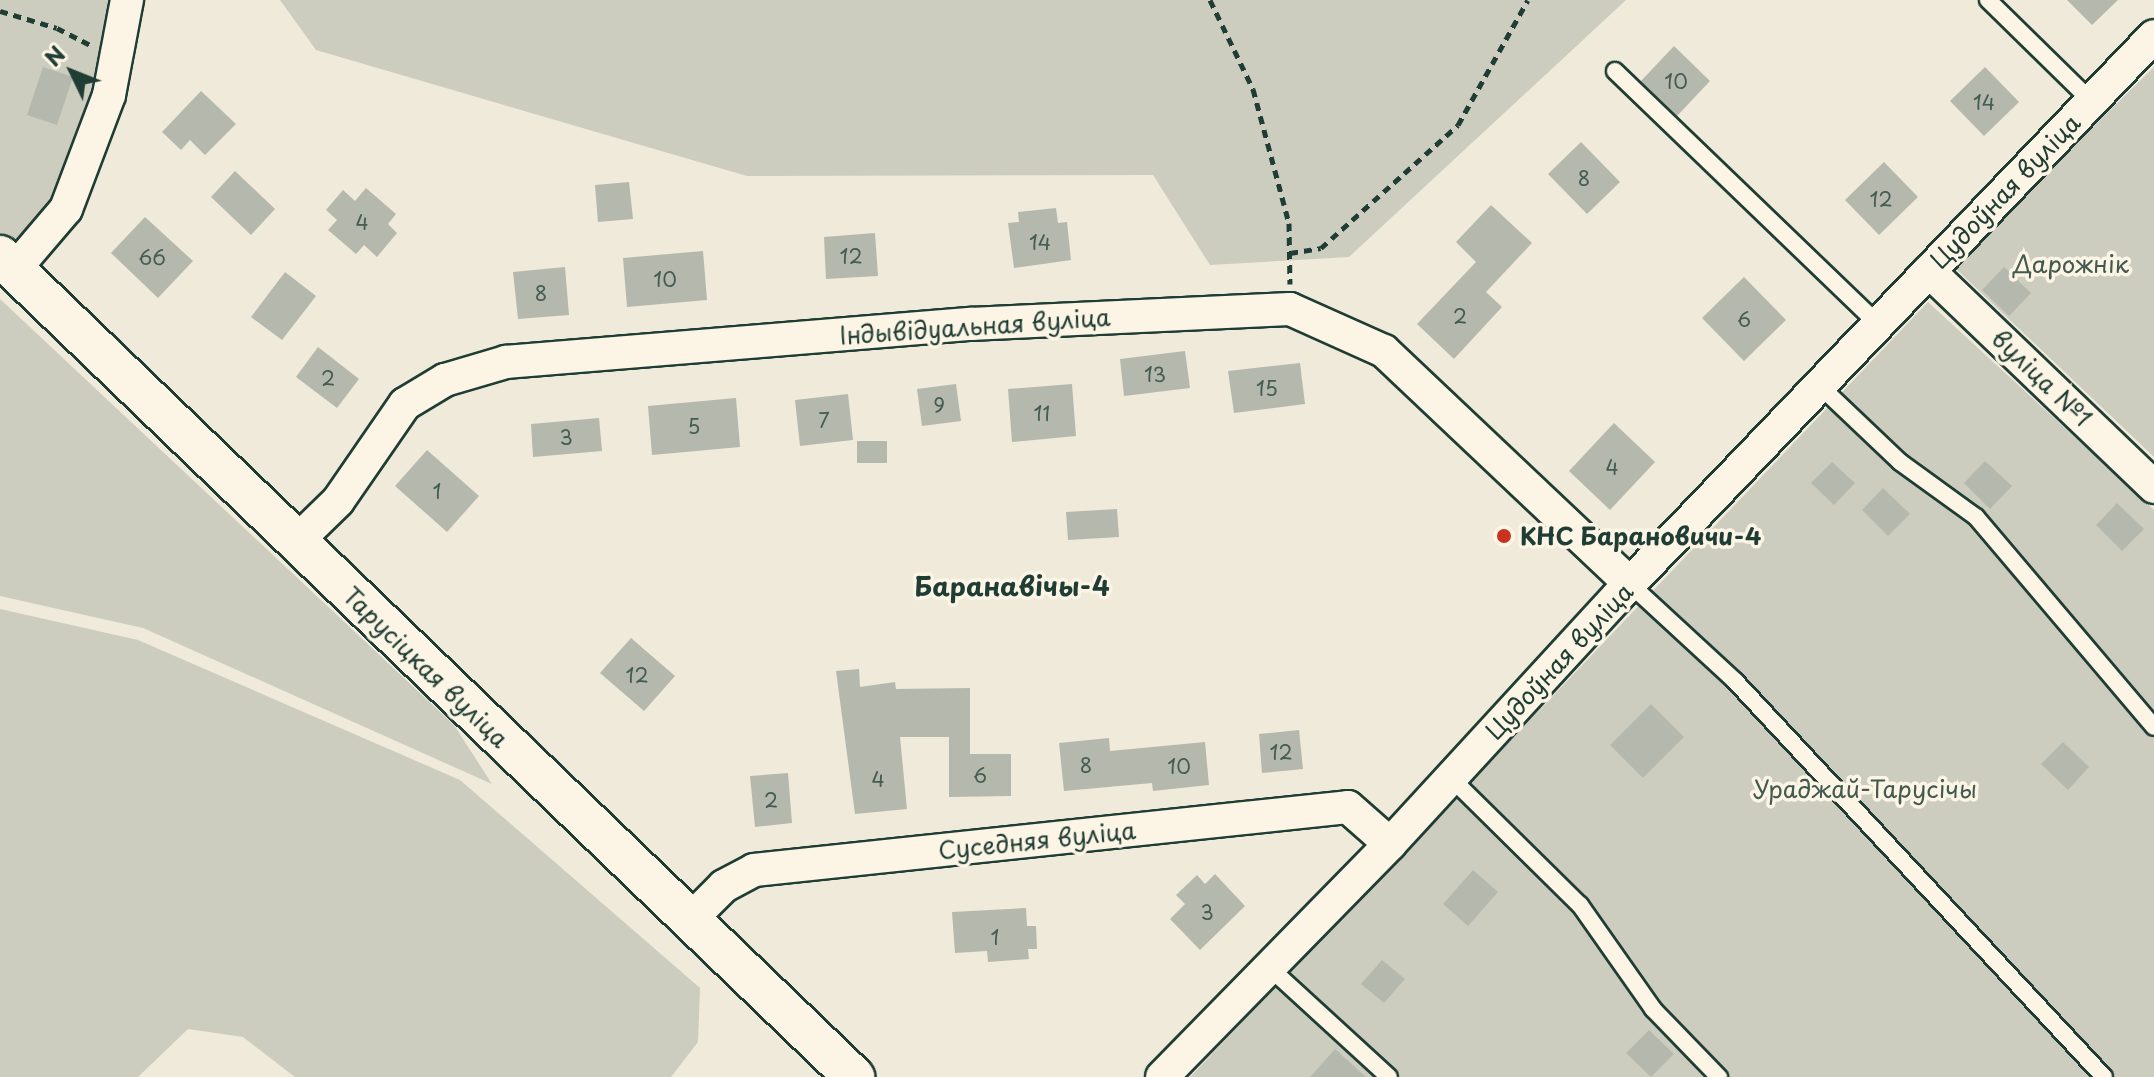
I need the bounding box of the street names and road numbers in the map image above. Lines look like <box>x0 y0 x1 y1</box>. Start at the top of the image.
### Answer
street label: Цудоўная вуліца <box>1924 108 2086 274</box>
street label: Індывідуальная вуліца <box>838 302 1112 350</box>
street label: вуліца №1 <box>1986 323 2098 433</box>
street label: Цудоўная вуліца <box>1479 577 1639 745</box>
street label: Тарусіцкая вуліца <box>337 581 515 753</box>
street label: Суседняя вуліца <box>936 815 1138 865</box>

